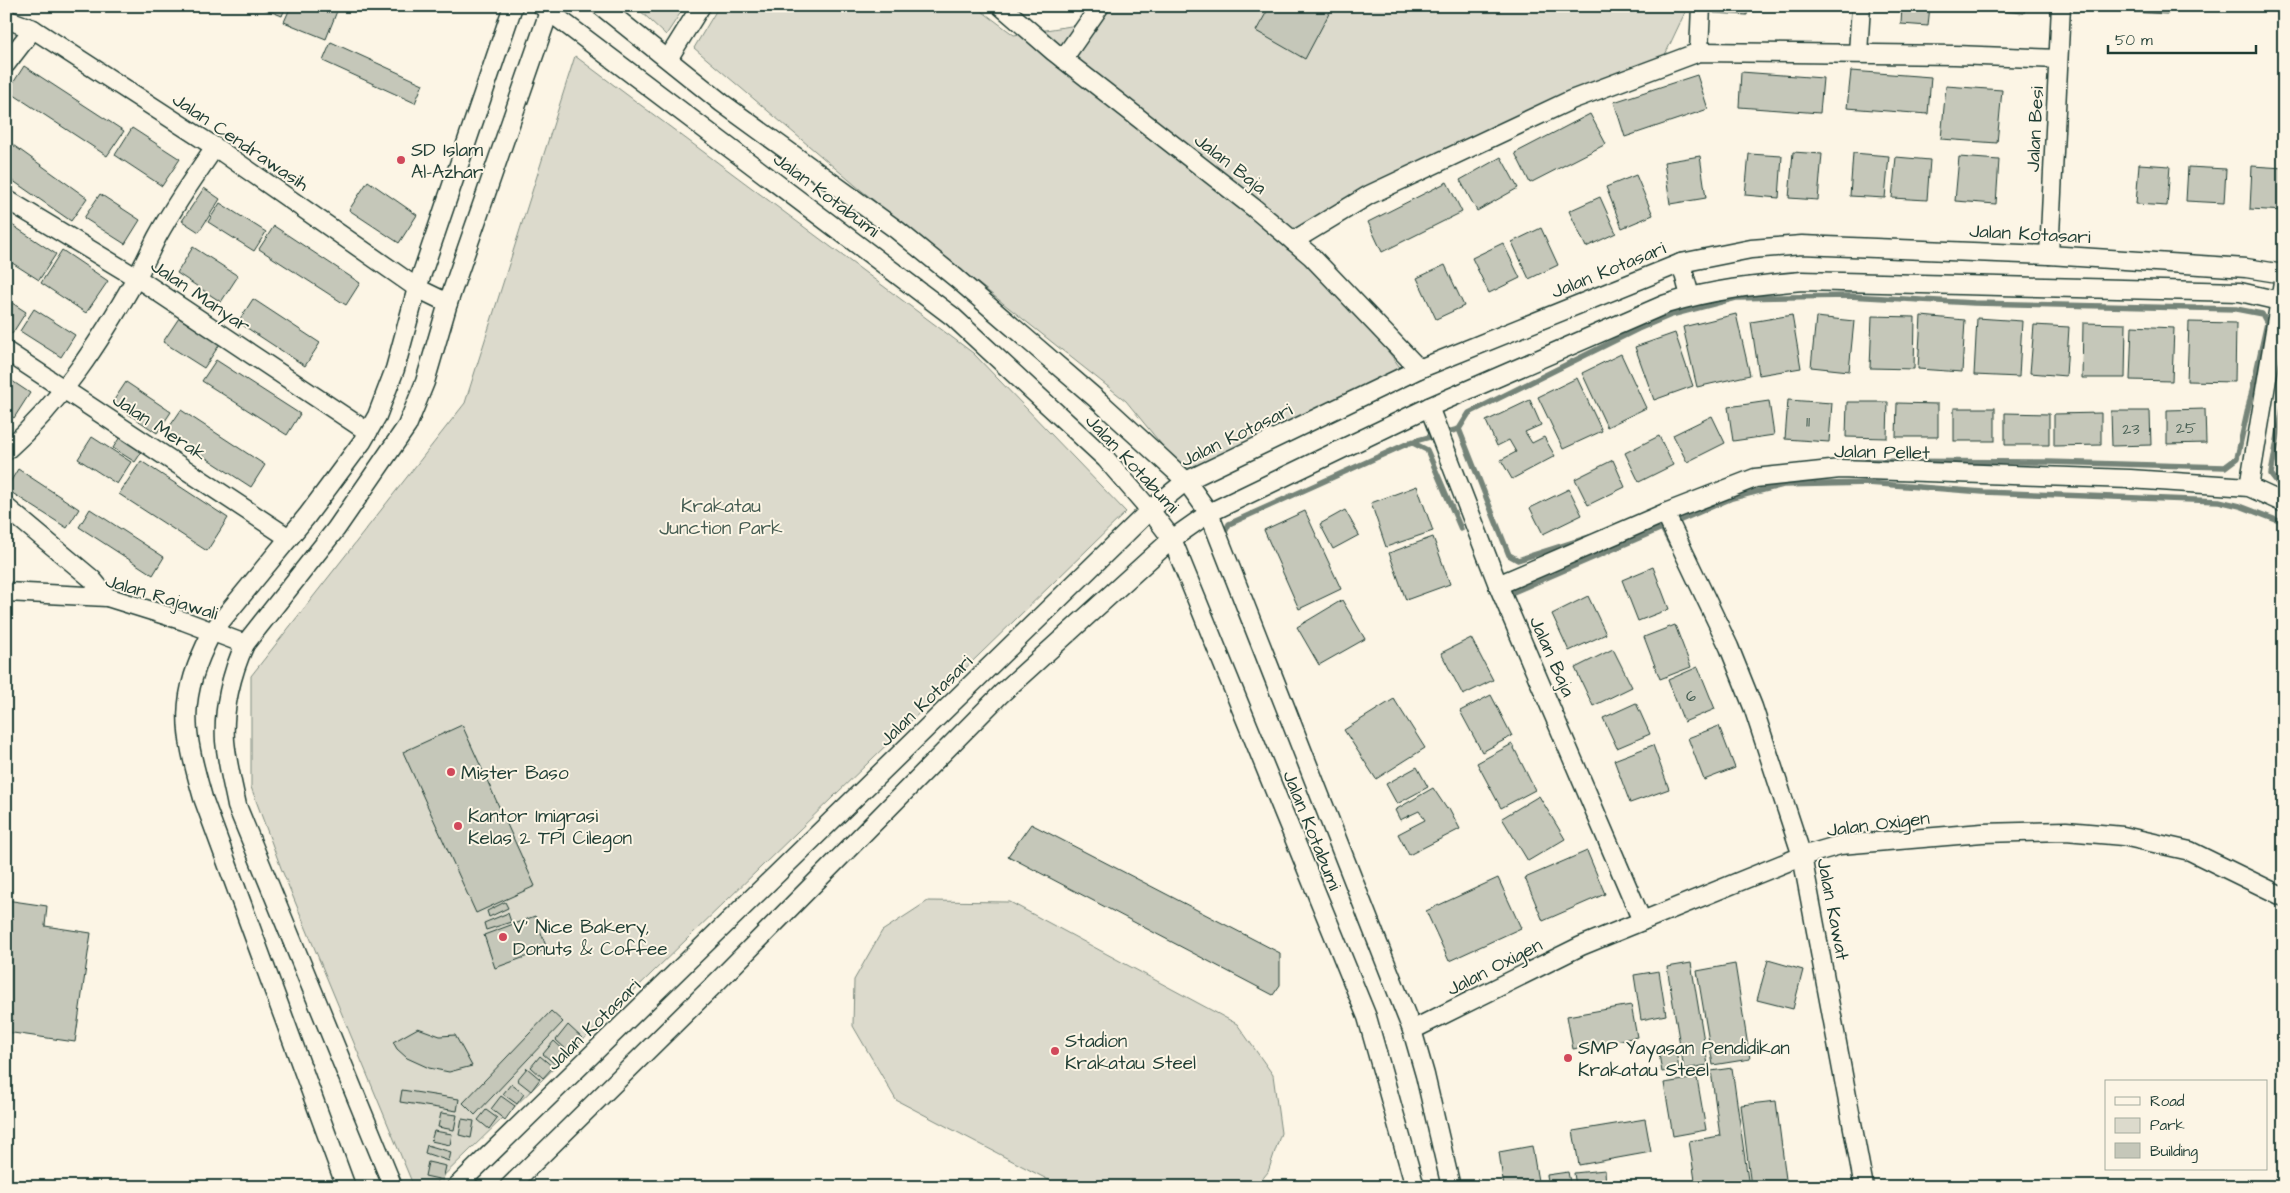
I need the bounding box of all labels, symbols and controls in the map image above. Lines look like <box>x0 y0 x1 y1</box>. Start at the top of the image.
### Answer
scale bar <box>2108 22 2255 54</box>
text: 50 m <box>2115 30 2153 51</box>
street label: Jalan Besi <box>2020 85 2051 173</box>
street label: Jalan Cendrawasih <box>167 86 314 198</box>
street label: Jalan Baja <box>1188 127 1272 201</box>
place label: SD Islam Al-Azhar <box>411 137 484 186</box>
street label: Jalan Kotabumi <box>767 146 885 244</box>
marker: SD Islam Al-Azhar <box>395 154 407 166</box>
street label: Jalan Kotasari <box>1969 218 2091 251</box>
street label: Jalan Kotasari <box>1547 235 1670 306</box>
street label: Jalan Manyar <box>144 253 256 341</box>
street label: Jalan Merak <box>107 387 212 468</box>
street label: Jalan Kotasari <box>1176 397 1297 474</box>
street label: Jalan Kotabumi <box>1079 408 1185 520</box>
house number: 11 <box>1806 411 1810 433</box>
house number: 25 <box>2176 417 2197 439</box>
house number: 23 <box>2122 418 2140 440</box>
street label: Jalan Pellet <box>1834 438 1930 467</box>
park label: Krakatau Junction Park <box>659 493 783 542</box>
street label: Jalan Rajawali <box>102 567 221 627</box>
street label: Jalan Baja <box>1522 612 1582 702</box>
street label: Jalan Kotasari <box>873 649 979 753</box>
house number: 6 <box>1686 685 1696 707</box>
place label: Mister Baso <box>461 760 569 787</box>
marker: Mister Baso <box>445 766 457 778</box>
street label: Jalan Kotabumi <box>1275 767 1348 895</box>
place label: Kantor Imigrasi Kelas 2 TPI Cilegon <box>468 803 632 853</box>
street label: Jalan Oxigen <box>1825 805 1931 845</box>
marker: Kantor Imigrasi Kelas 2 TPI Cilegon <box>452 820 464 832</box>
street label: Jalan Kawat <box>1809 856 1856 963</box>
place label: V' Nice Bakery, Donuts & Coffee <box>513 914 668 963</box>
marker: V' Nice Bakery, Donuts & Coffee <box>497 931 509 943</box>
street label: Jalan Oxigen <box>1442 932 1547 1004</box>
street label: Jalan Kotasari <box>541 973 647 1077</box>
place label: Stadion Krakatau Steel <box>1065 1028 1196 1077</box>
place label: SMP Yayasan Pendidikan Krakatau Steel <box>1578 1035 1790 1084</box>
marker: Stadion Krakatau Steel <box>1049 1045 1061 1057</box>
marker: SMP Yayasan Pendidikan Krakatau Steel <box>1562 1052 1574 1064</box>
legend <box>2105 1080 2268 1170</box>
text: Road <box>2150 1091 2185 1112</box>
text: Park <box>2150 1115 2185 1136</box>
text: Building <box>2150 1141 2198 1163</box>

